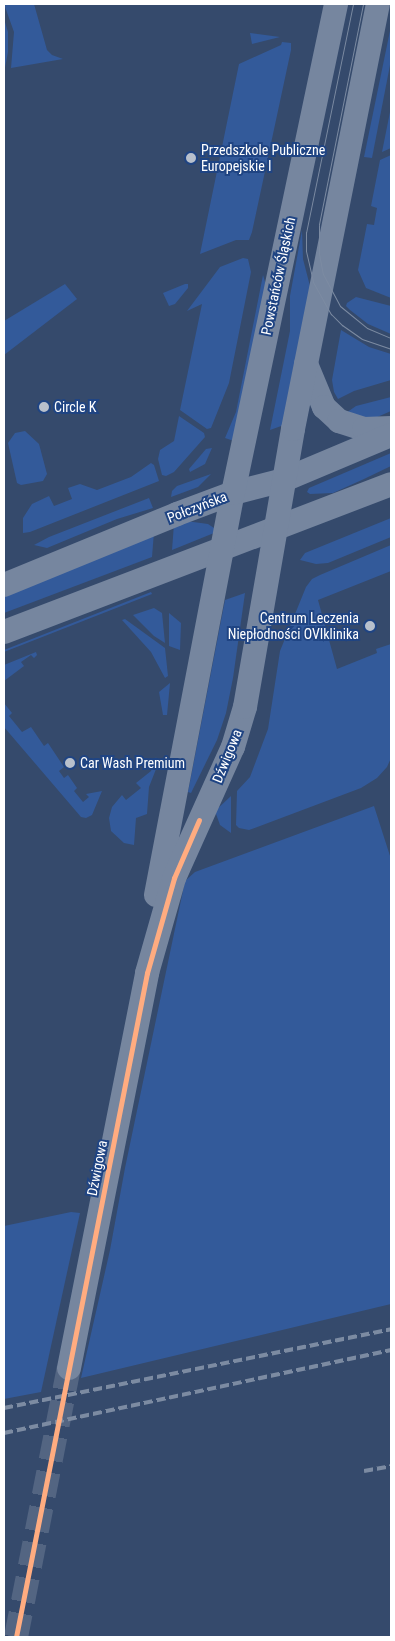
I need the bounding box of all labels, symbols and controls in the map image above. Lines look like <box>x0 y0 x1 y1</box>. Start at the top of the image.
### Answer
place label: Przedszkole Publiczne Europejskie I <box>201 142 325 174</box>
marker: Przedszkole Publiczne Europejskie I <box>185 152 197 164</box>
street label: Powstańców Śląskich <box>257 216 299 336</box>
place label: Circle K <box>54 399 96 415</box>
marker: Circle K <box>38 401 50 413</box>
street label: Połczyńska <box>165 488 229 526</box>
place label: Centrum Leczenia Niepłodności OVIklinika <box>228 610 359 642</box>
marker: Centrum Leczenia Niepłodności OVIklinika <box>363 619 377 633</box>
street label: Dźwigowa <box>209 727 245 785</box>
place label: Car Wash Premium <box>80 755 185 771</box>
marker: Car Wash Premium <box>64 757 76 769</box>
street label: Dźwigowa <box>83 1139 111 1197</box>

